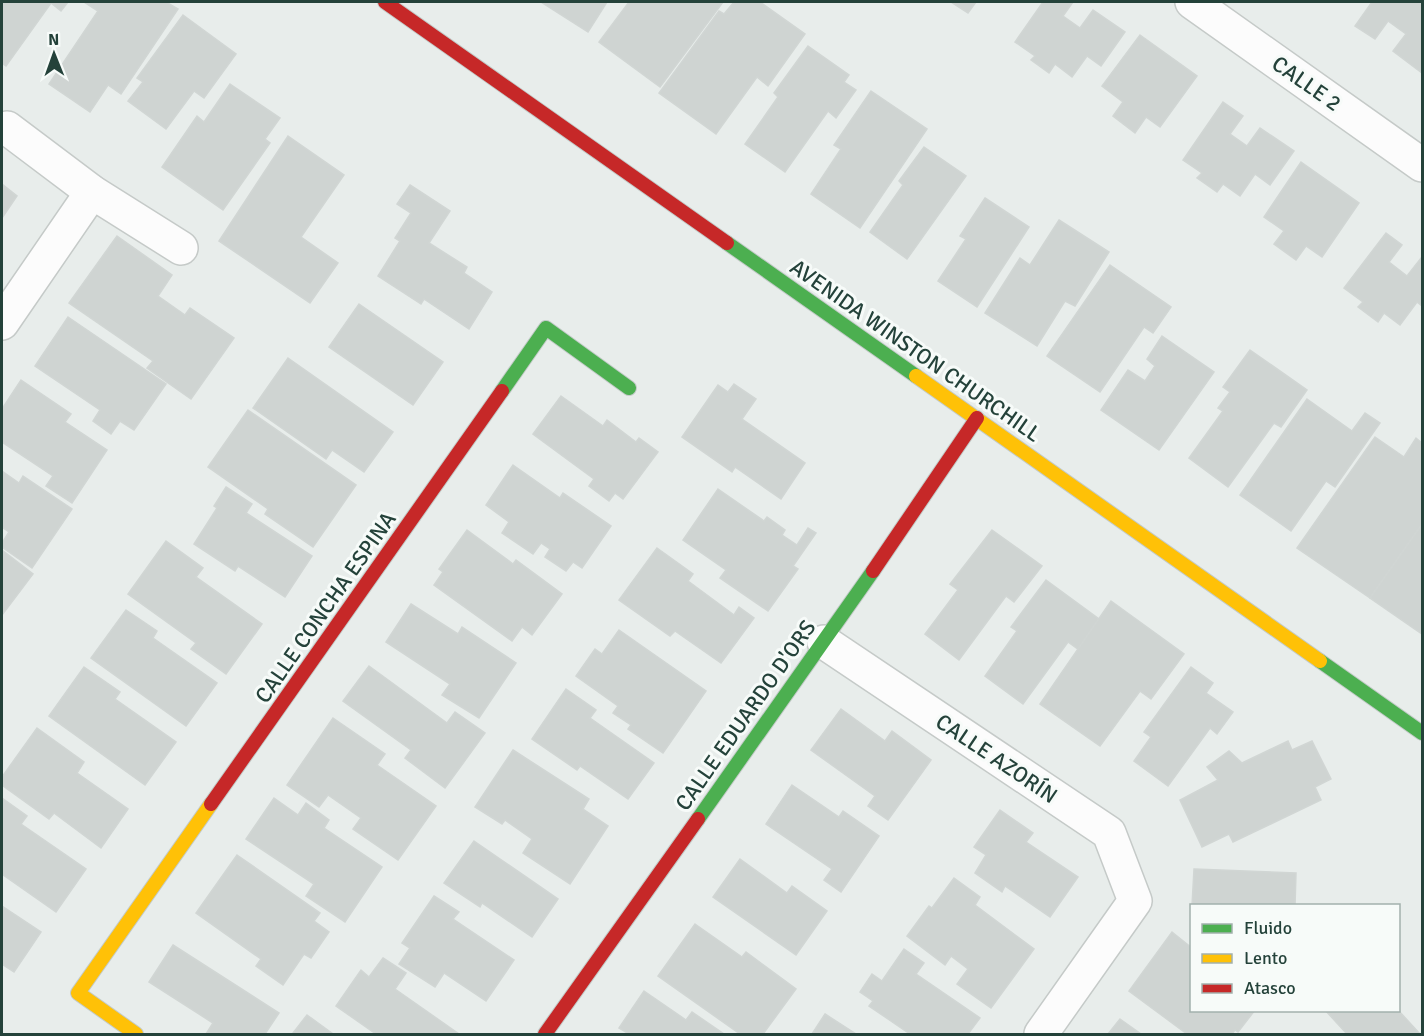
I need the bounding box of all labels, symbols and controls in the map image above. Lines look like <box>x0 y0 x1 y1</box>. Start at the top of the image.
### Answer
north arrow <box>24 24 84 84</box>
text: N <box>48 30 59 50</box>
street label: CALLE 2 <box>1267 50 1347 117</box>
street label: AVENIDA WINSTON CHURCHILL <box>785 253 1046 448</box>
street label: CALLE CONCHA ESPINA <box>249 506 402 708</box>
street label: CALLE EDUARDO D'ORS <box>669 615 821 816</box>
street label: CALLE AZORÍN <box>931 708 1063 809</box>
legend <box>1190 904 1400 1012</box>
text: Fluido <box>1244 917 1292 939</box>
text: Lento <box>1244 947 1287 969</box>
text: Atasco <box>1244 977 1296 999</box>

